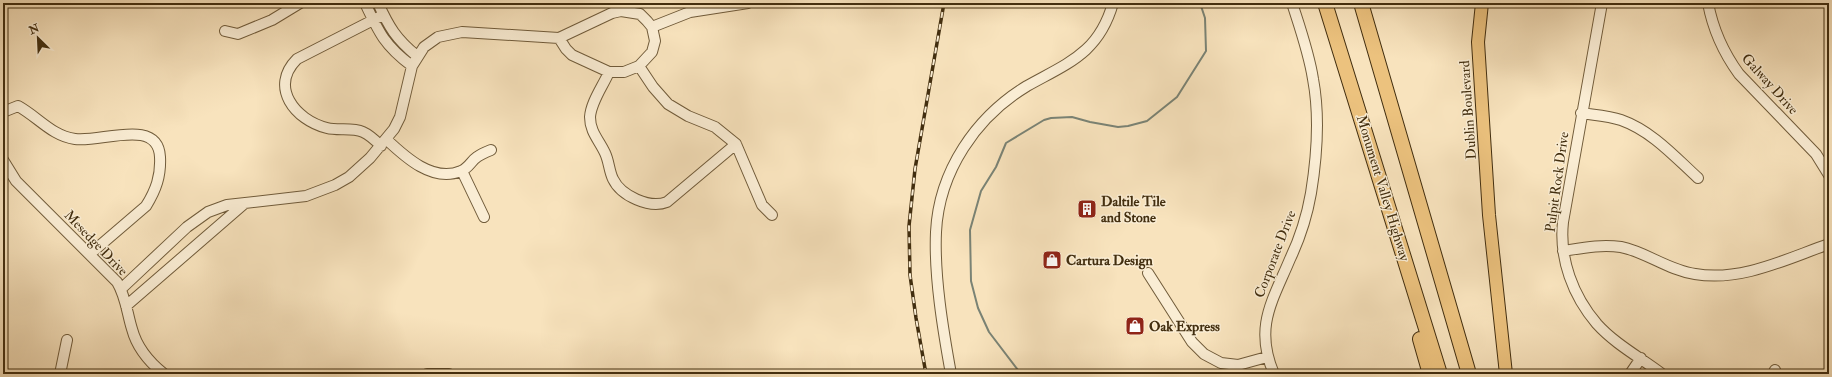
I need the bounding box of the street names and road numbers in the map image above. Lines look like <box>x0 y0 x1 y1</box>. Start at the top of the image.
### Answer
street label: Galway Drive <box>1737 50 1802 119</box>
street label: Dublin Boulevard <box>1456 60 1480 160</box>
street label: Monument Valley Highway <box>1352 113 1414 264</box>
street label: Pulpit Rock Drive <box>1542 131 1573 233</box>
street label: Mesedge Drive <box>61 207 132 279</box>
street label: Corporate Drive <box>1251 208 1300 301</box>

